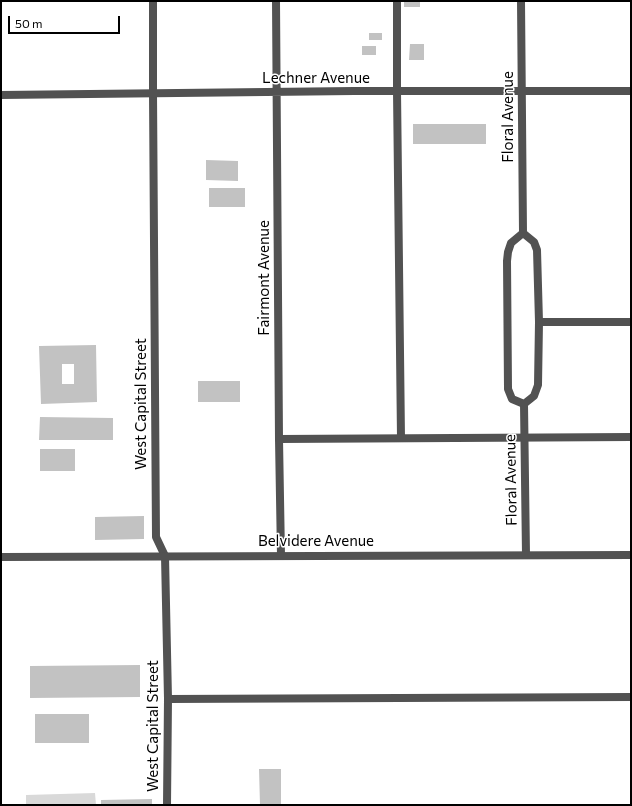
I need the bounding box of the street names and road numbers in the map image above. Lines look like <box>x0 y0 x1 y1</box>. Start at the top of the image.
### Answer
street label: Lechner Avenue <box>262 69 370 87</box>
street label: Floral Avenue <box>499 71 517 163</box>
street label: Fairmont Avenue <box>255 220 273 336</box>
street label: West Capital Street <box>132 338 150 470</box>
street label: Floral Avenue <box>501 434 521 526</box>
street label: Belvidere Avenue <box>258 532 374 550</box>
street label: West Capital Street <box>144 660 162 792</box>

